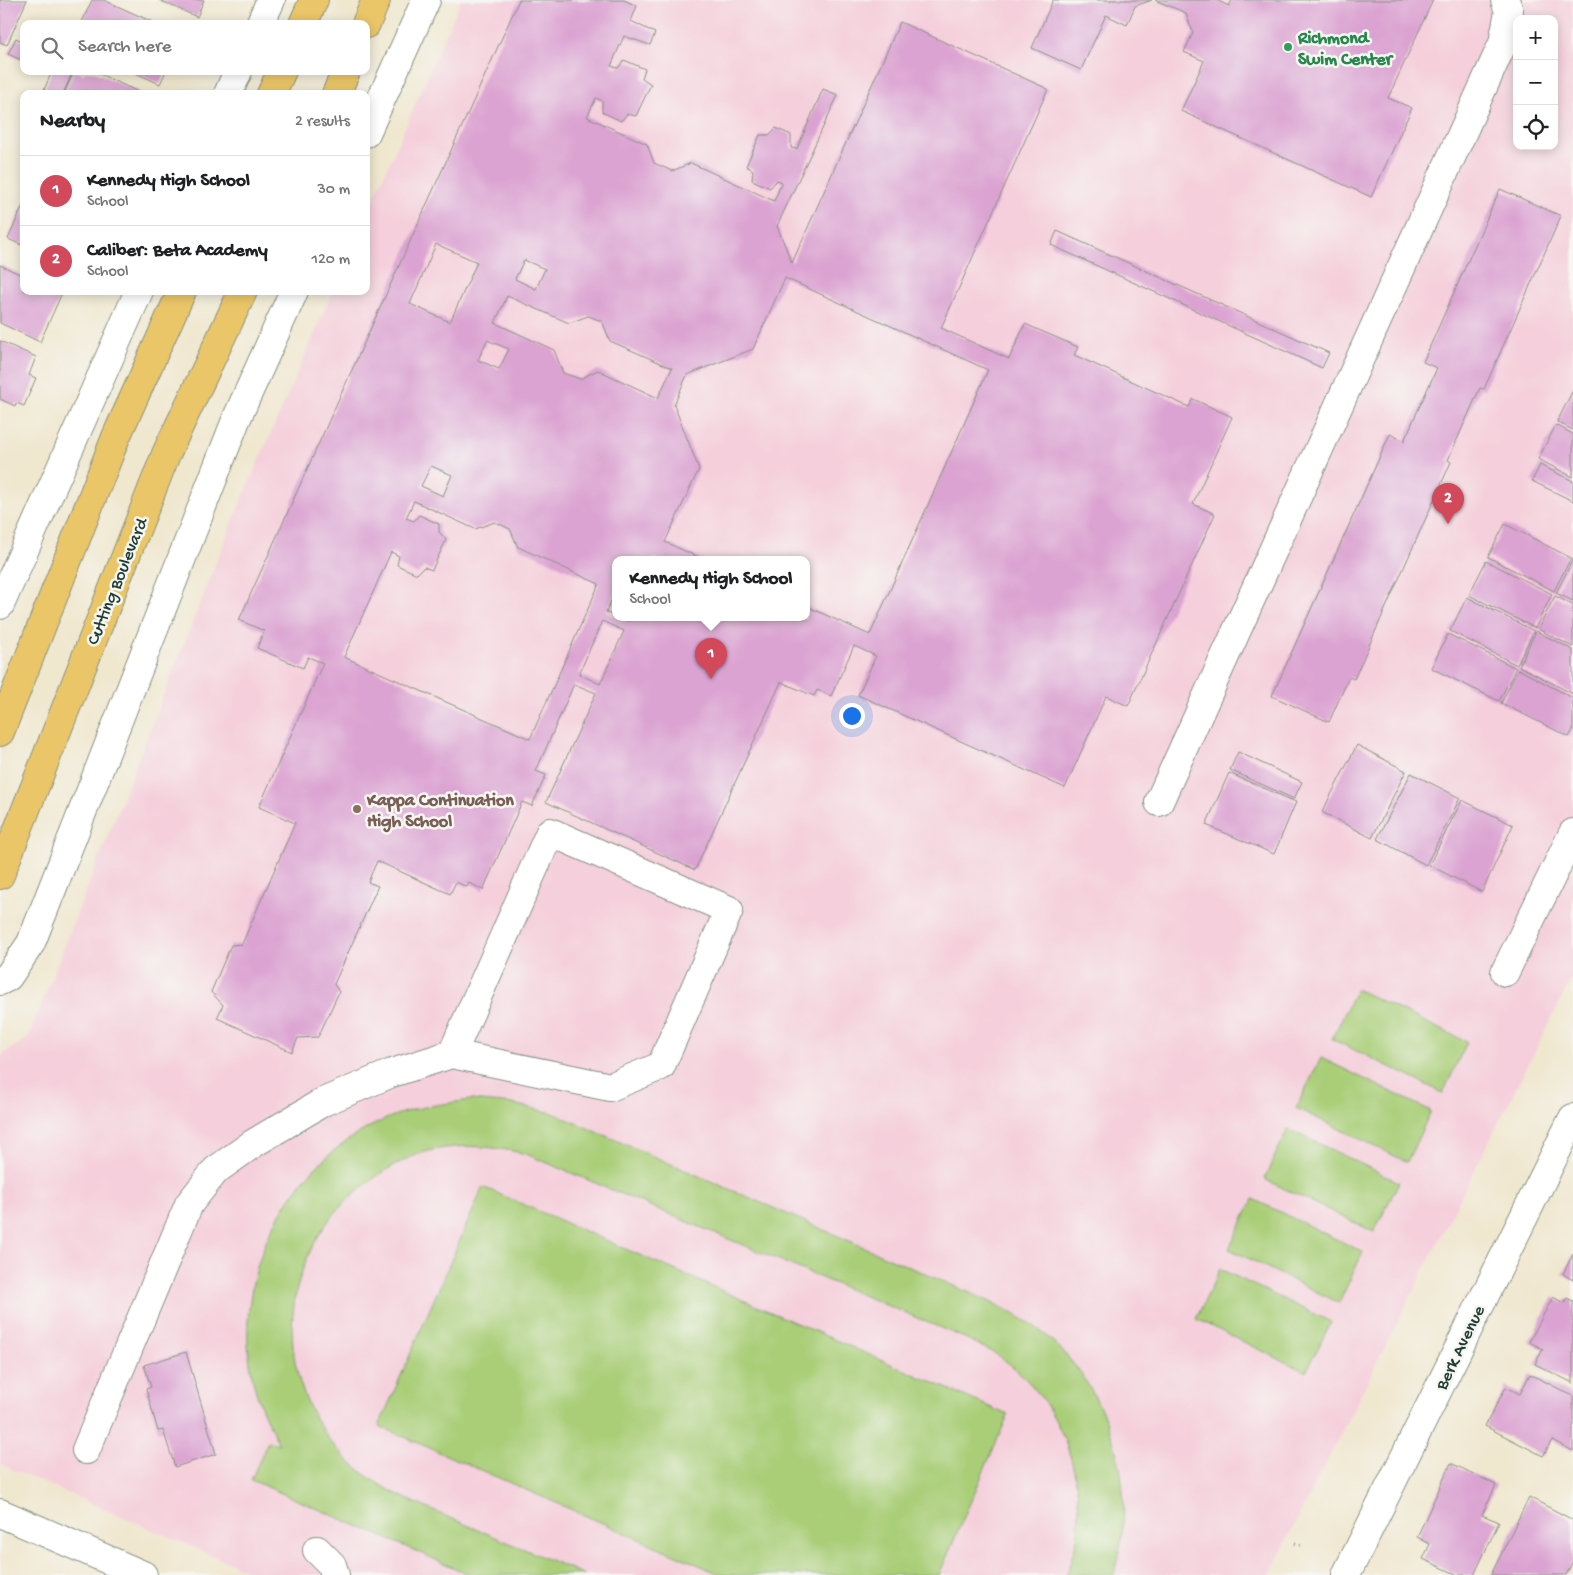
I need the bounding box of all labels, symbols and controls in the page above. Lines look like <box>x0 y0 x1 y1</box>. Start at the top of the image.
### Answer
map controls <box>1513 15 1558 150</box>
button: + <box>1513 15 1558 60</box>
search box <box>20 20 370 75</box>
place label: Richmond Swim Center <box>1297 29 1394 71</box>
icon: search <box>38 34 66 62</box>
text: Search here <box>78 36 172 59</box>
marker: Richmond Swim Center <box>1282 41 1294 53</box>
button: − <box>1513 60 1558 105</box>
button: locate <box>1513 105 1558 150</box>
text: Nearby <box>40 110 105 135</box>
text: 2 results <box>295 113 350 132</box>
text: Kennedy High School <box>87 170 250 193</box>
text: 1 <box>53 181 59 200</box>
text: 30 m <box>317 181 350 200</box>
text: School <box>87 193 129 212</box>
text: Caliber: Beta Academy <box>87 240 268 263</box>
text: 2 <box>52 251 60 270</box>
text: 120 m <box>311 251 350 270</box>
text: School <box>87 263 129 282</box>
pin: 2 <box>1432 483 1464 524</box>
street label: Cutting Boulevard <box>83 514 154 648</box>
popup <box>612 556 810 621</box>
text: Kennedy High School <box>630 568 792 591</box>
text: School <box>630 591 671 610</box>
pin: 1 <box>695 638 727 679</box>
your location <box>839 703 865 729</box>
place label: Kappa Continuation High School <box>366 791 514 833</box>
marker: Kappa Continuation High School <box>351 803 363 815</box>
street label: Berk Avenue <box>1431 1302 1491 1395</box>

